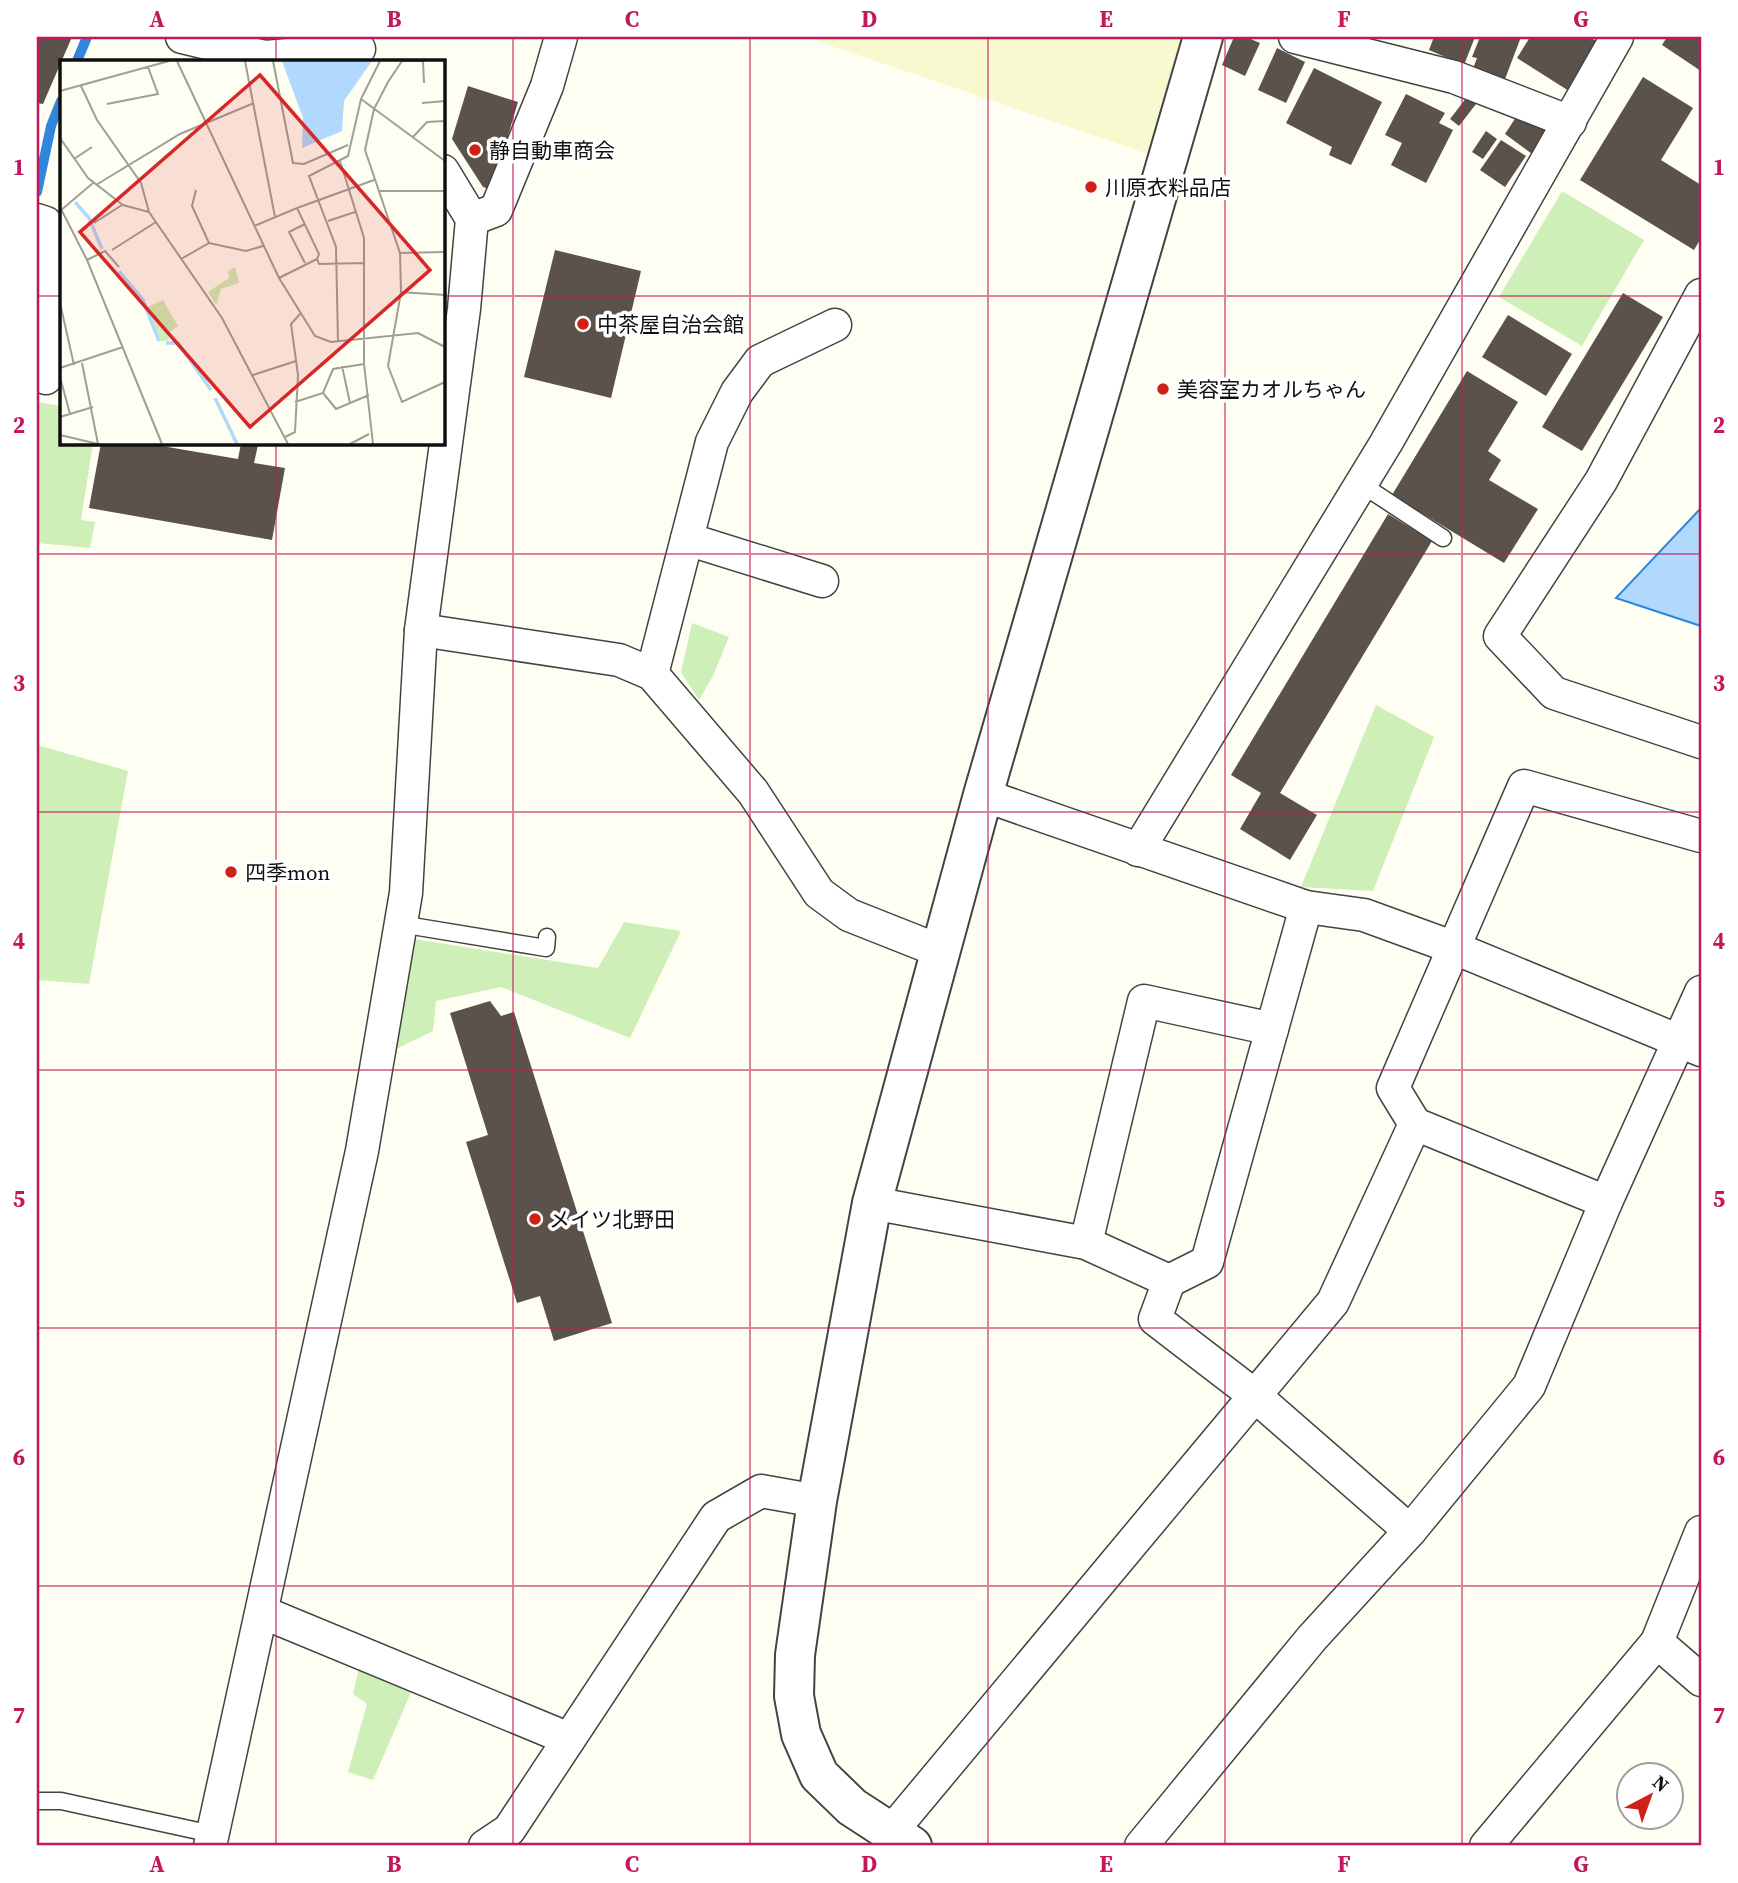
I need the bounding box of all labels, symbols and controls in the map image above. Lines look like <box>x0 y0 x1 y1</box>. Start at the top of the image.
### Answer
text: A <box>149 3 165 35</box>
text: B <box>387 3 402 35</box>
text: C <box>625 3 639 35</box>
text: D <box>861 3 877 35</box>
text: E <box>1099 3 1113 35</box>
text: F <box>1337 3 1351 35</box>
text: G <box>1573 3 1589 35</box>
inset map <box>60 60 444 444</box>
place label: 静自動車商会 <box>489 136 615 165</box>
marker: 静自動車商会 <box>467 142 483 158</box>
text: 1 <box>13 151 25 183</box>
text: 1 <box>1713 151 1725 183</box>
place label: 川原衣料品店 <box>1105 173 1231 202</box>
marker: 川原衣料品店 <box>1083 179 1099 195</box>
place label: 中茶屋自治会館 <box>597 310 744 339</box>
marker: 中茶屋自治会館 <box>575 316 591 332</box>
place label: 美容室カオルちゃん <box>1177 375 1366 404</box>
marker: 美容室カオルちゃん <box>1155 381 1171 397</box>
text: 2 <box>13 409 25 441</box>
text: 2 <box>1713 409 1725 441</box>
text: 3 <box>13 667 25 699</box>
text: 3 <box>1713 667 1725 699</box>
place label: 四季mon <box>245 858 330 887</box>
marker: 四季mon <box>223 864 239 880</box>
text: 4 <box>13 925 25 957</box>
text: 4 <box>1713 925 1725 957</box>
text: 5 <box>13 1183 25 1215</box>
text: 5 <box>1713 1183 1725 1215</box>
place label: メイツ北野田 <box>549 1205 675 1234</box>
marker: メイツ北野田 <box>527 1211 543 1227</box>
text: 6 <box>13 1441 25 1473</box>
text: 6 <box>1713 1441 1725 1473</box>
text: 7 <box>13 1699 25 1731</box>
text: 7 <box>1713 1699 1725 1731</box>
north arrow <box>1616 1760 1686 1830</box>
text: N <box>1647 1769 1675 1798</box>
text: A <box>149 1848 165 1880</box>
text: B <box>387 1848 402 1880</box>
text: C <box>625 1848 639 1880</box>
text: D <box>861 1848 877 1880</box>
text: E <box>1099 1848 1113 1880</box>
text: F <box>1337 1848 1351 1880</box>
text: G <box>1573 1848 1589 1880</box>

